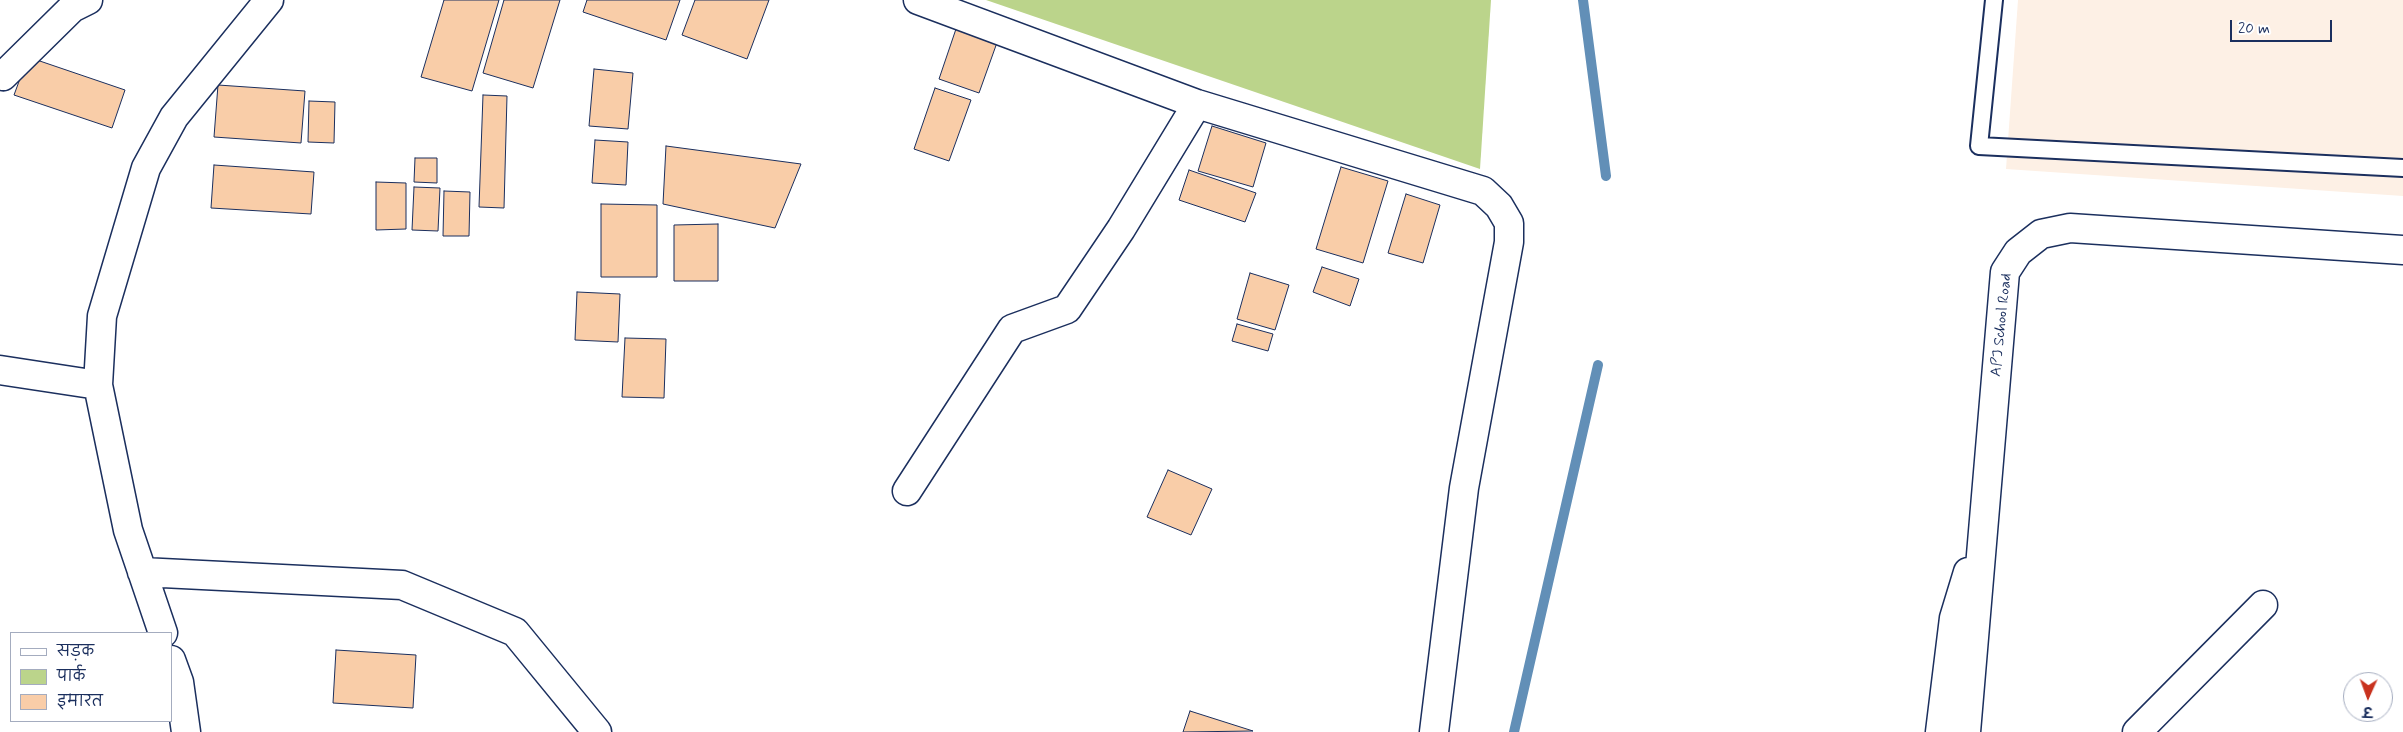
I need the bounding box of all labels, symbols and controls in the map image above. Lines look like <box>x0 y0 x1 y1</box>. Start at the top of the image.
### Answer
scale bar <box>2233 10 2336 42</box>
text: 20 m <box>2238 19 2270 39</box>
street label: APJ School Road <box>1988 272 2016 378</box>
legend <box>10 632 172 722</box>
text: सड़क <box>57 642 94 662</box>
text: पार्क <box>57 667 85 687</box>
north arrow <box>2343 672 2393 722</box>
text: इमारत <box>57 692 103 712</box>
text: उ <box>2363 702 2372 720</box>

